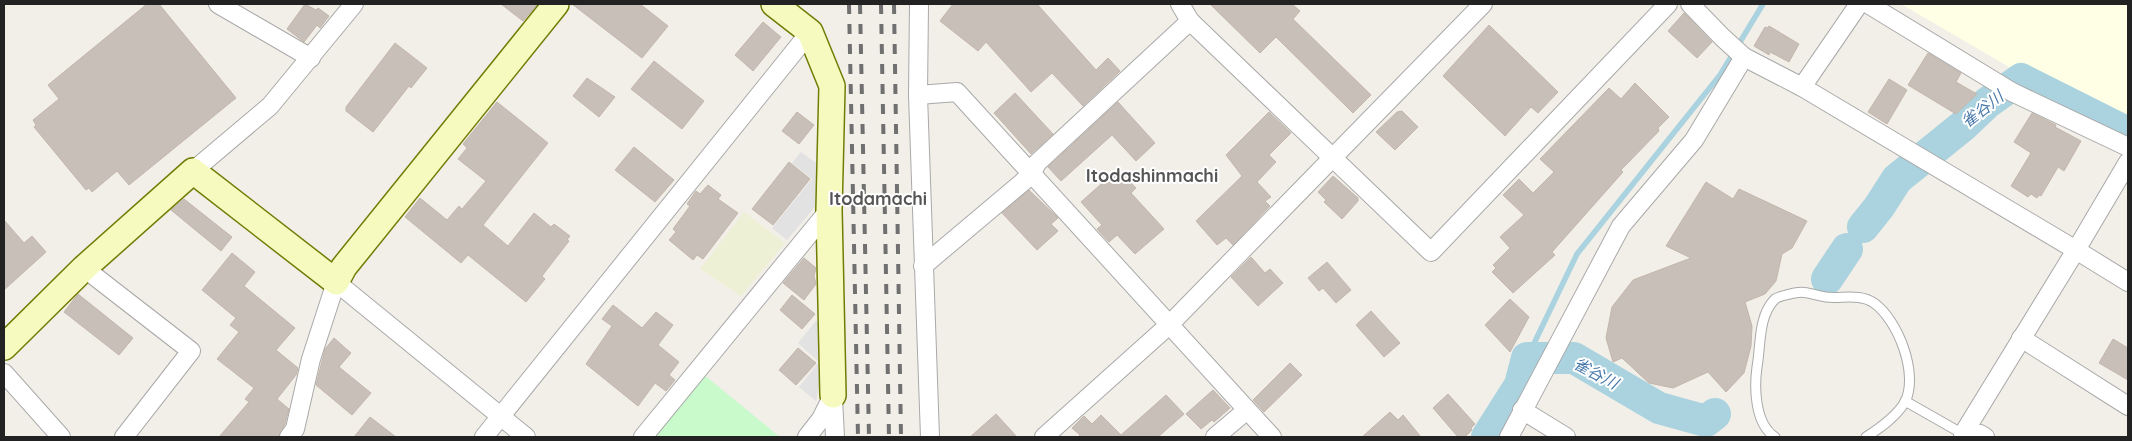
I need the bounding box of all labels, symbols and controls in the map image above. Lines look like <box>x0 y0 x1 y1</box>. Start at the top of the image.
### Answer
water label: 雀谷川 <box>1957 85 2009 132</box>
district label: Itodashinmachi <box>1086 164 1218 187</box>
district label: Itodamachi <box>829 187 927 210</box>
water label: 雀谷川 <box>1570 353 1624 394</box>

